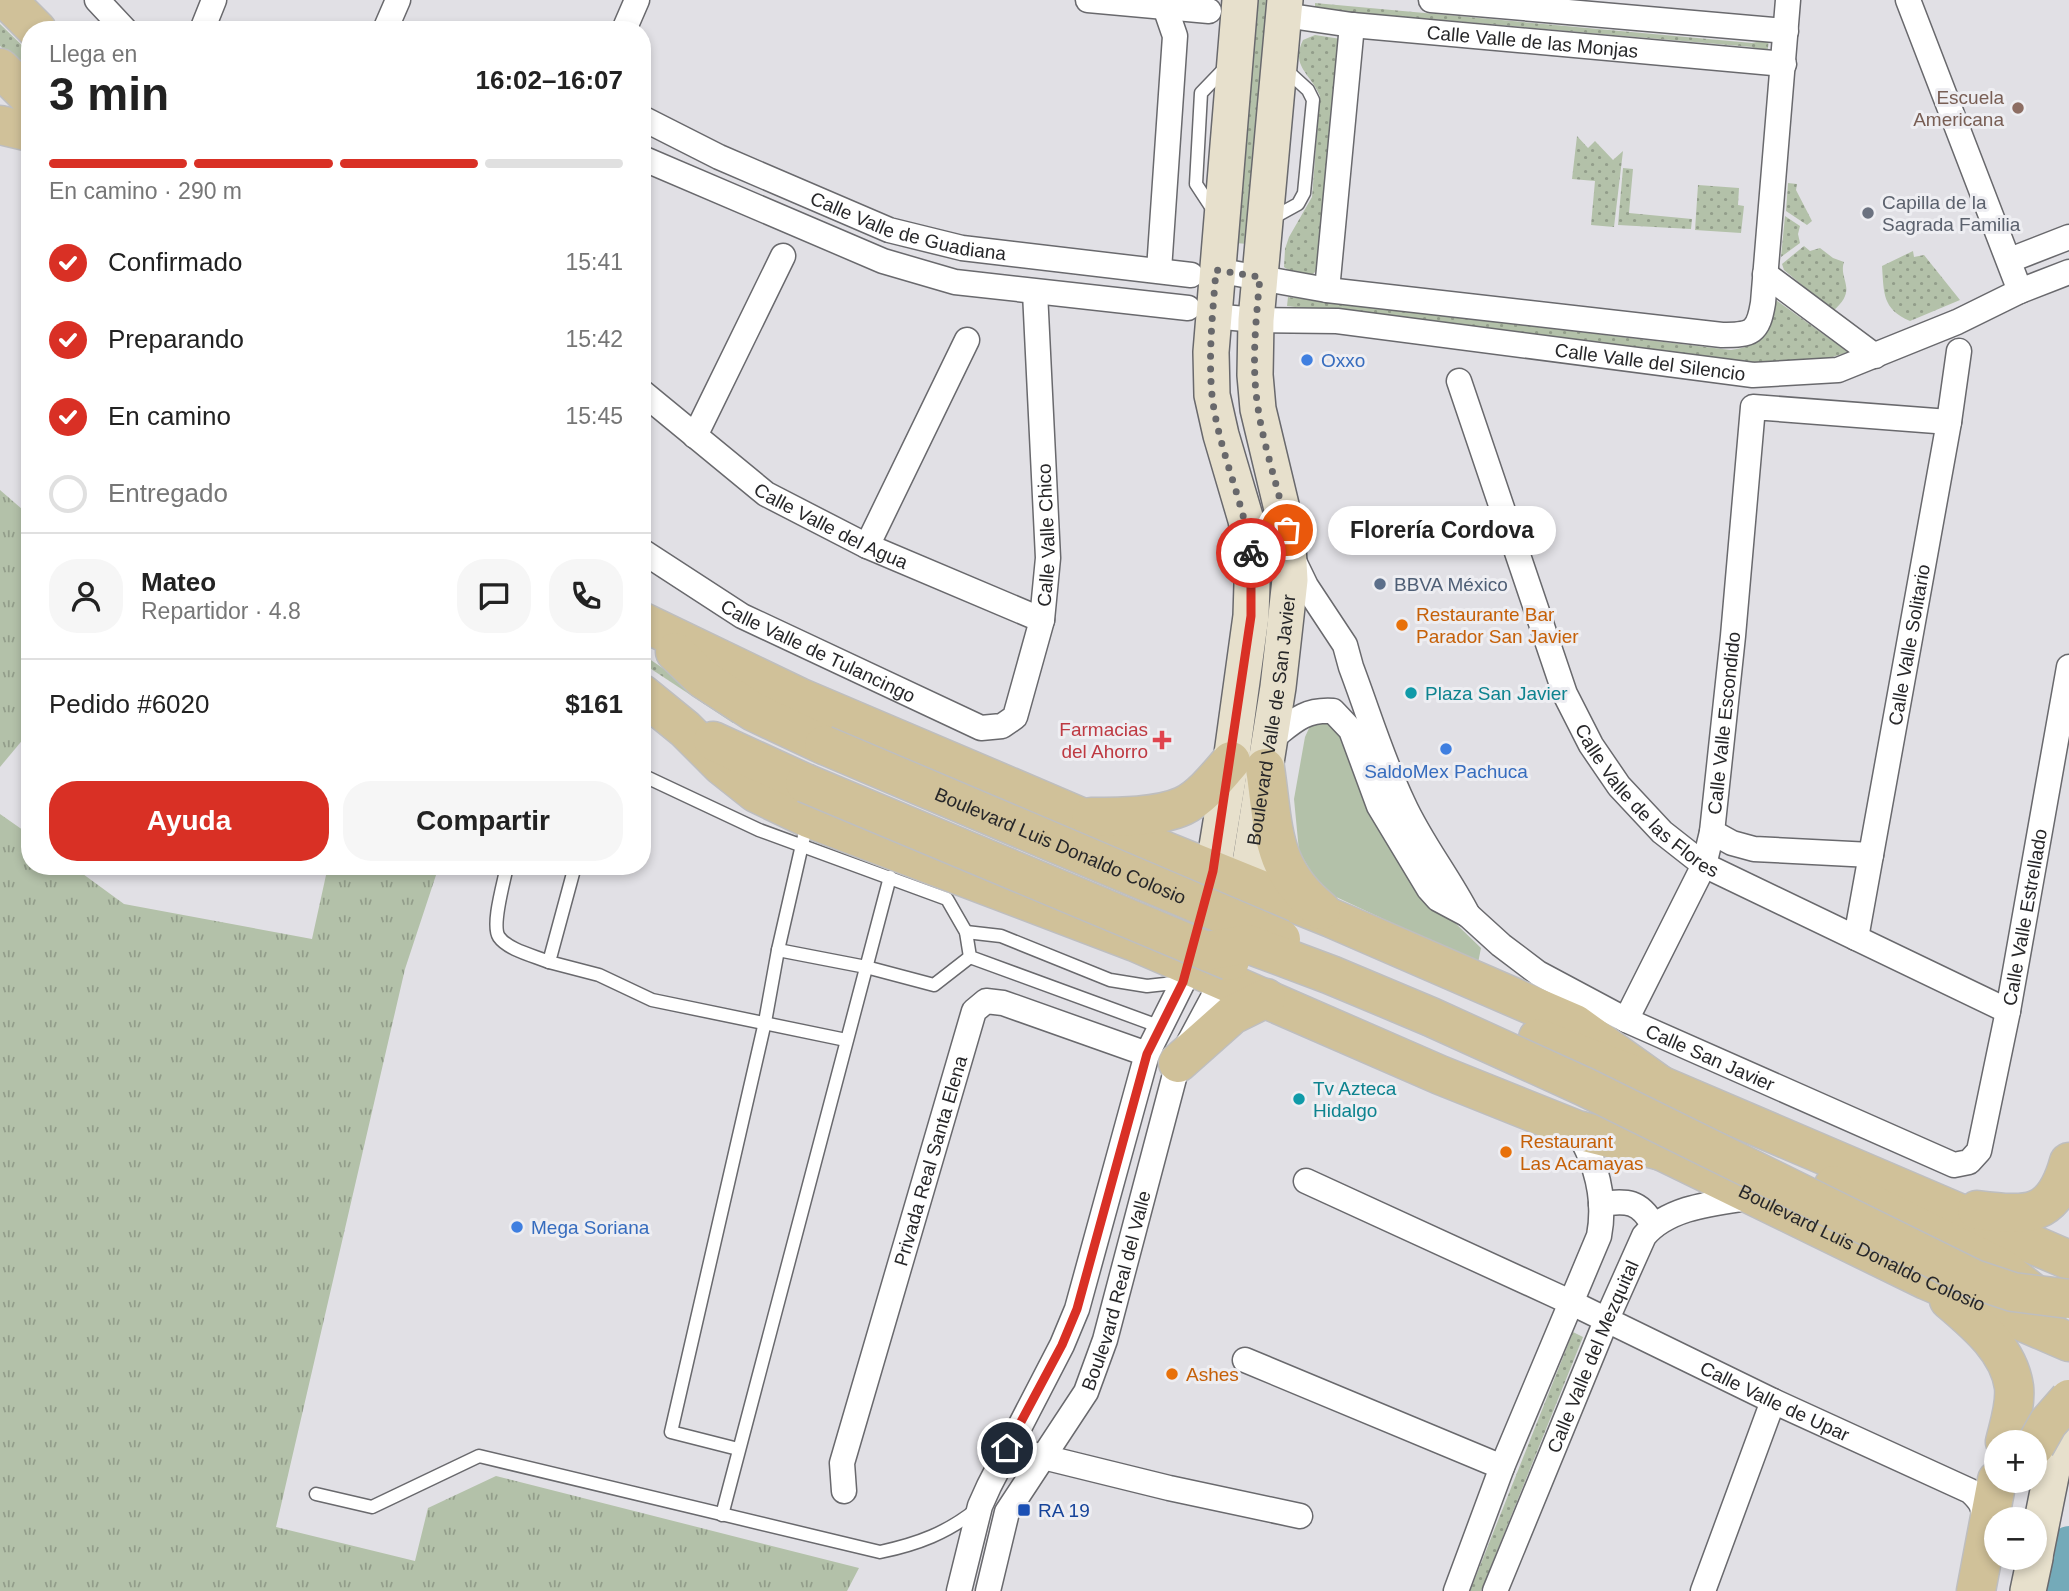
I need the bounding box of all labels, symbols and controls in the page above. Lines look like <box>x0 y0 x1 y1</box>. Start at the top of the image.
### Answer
street label: Calle Valle de las Monjas <box>1426 22 1639 62</box>
text: Llega en <box>49 41 137 67</box>
text: 16:02–16:07 <box>476 65 623 95</box>
text: 3 min <box>49 68 169 120</box>
place label: Escuela Americana <box>1913 87 2004 130</box>
marker: Escuela Americana <box>2010 100 2026 116</box>
text: En camino · 290 m <box>49 178 242 204</box>
street label: Calle Valle de Guadiana <box>807 188 1008 264</box>
place label: Capilla de la Sagrada Familia <box>1882 192 2021 235</box>
marker: Capilla de la Sagrada Familia <box>1860 205 1876 221</box>
icon: check <box>49 244 87 282</box>
text: Confirmado <box>108 247 242 277</box>
text: 15:41 <box>565 249 623 275</box>
icon: check <box>49 321 87 359</box>
text: Preparando <box>108 324 244 354</box>
text: 15:42 <box>565 326 623 352</box>
street label: Calle Valle del Silencio <box>1554 339 1747 385</box>
place label: Oxxo <box>1321 350 1365 371</box>
marker: Oxxo <box>1299 352 1315 368</box>
icon: check <box>49 398 87 436</box>
text: En camino <box>108 401 231 431</box>
text: 15:45 <box>565 403 623 429</box>
street label: Calle Valle Chico <box>1033 463 1059 608</box>
text: Entregado <box>108 478 228 508</box>
street label: Calle Valle del Agua <box>750 479 911 573</box>
pin <box>1257 500 1317 560</box>
callout: Florería Cordova <box>1329 505 1556 554</box>
icon: bag <box>1268 511 1306 549</box>
text: Florería Cordova <box>1350 517 1534 543</box>
courier <box>1216 518 1286 588</box>
icon: bike <box>1232 534 1270 572</box>
button: person <box>49 559 123 633</box>
button: chat <box>457 559 531 633</box>
button: phone <box>549 559 623 633</box>
street label: Calle Valle Solitario <box>1885 562 1934 727</box>
text: Mateo <box>141 567 216 597</box>
place label: BBVA México <box>1394 574 1508 595</box>
marker: BBVA México <box>1372 576 1388 592</box>
street label: Boulevard Valle de San Javier <box>1243 593 1299 847</box>
street label: Calle Valle de Tulancingo <box>717 595 919 707</box>
text: Repartidor · 4.8 <box>141 598 301 624</box>
place label: Restaurante Bar Parador San Javier <box>1416 604 1579 647</box>
marker: Restaurante Bar Parador San Javier <box>1394 617 1410 633</box>
street label: Calle Valle Escondido <box>1704 631 1744 816</box>
place label: Plaza San Javier <box>1425 683 1568 704</box>
marker: Plaza San Javier <box>1403 685 1419 701</box>
text: Pedido #6020 <box>49 689 209 719</box>
text: $161 <box>565 689 623 719</box>
place label: Farmacias del Ahorro <box>1059 719 1148 762</box>
street label: Calle Valle de las Flores <box>1571 720 1722 881</box>
marker: Farmacias del Ahorro <box>1154 732 1170 748</box>
marker: SaldoMex Pachuca <box>1438 741 1454 757</box>
place label: SaldoMex Pachuca <box>1364 761 1528 782</box>
button: Ayuda <box>49 781 329 861</box>
button: Compartir <box>343 781 623 861</box>
street label: Boulevard Luis Donaldo Colosio <box>932 783 1189 908</box>
street label: Calle Valle Estrellado <box>1999 827 2051 1007</box>
street label: Calle San Javier <box>1642 1020 1778 1096</box>
street label: Privada Real Santa Elena <box>890 1053 971 1268</box>
place label: Tv Azteca Hidalgo <box>1313 1078 1397 1121</box>
marker: Tv Azteca Hidalgo <box>1291 1091 1307 1107</box>
place label: Restaurant Las Acamayas <box>1520 1131 1644 1174</box>
marker: Restaurant Las Acamayas <box>1498 1144 1514 1160</box>
street label: Boulevard Luis Donaldo Colosio <box>1735 1180 1988 1315</box>
street label: Boulevard Real del Valle <box>1078 1188 1155 1393</box>
place label: Mega Soriana <box>531 1217 650 1238</box>
marker: Mega Soriana <box>509 1219 525 1235</box>
street label: Calle Valle del Mezquital <box>1543 1257 1643 1456</box>
street label: Calle Valle de Upar <box>1697 1357 1853 1446</box>
place label: Ashes <box>1186 1364 1239 1385</box>
marker: Ashes <box>1164 1366 1180 1382</box>
pin <box>977 1418 1037 1478</box>
icon: home <box>988 1429 1026 1467</box>
map controls <box>1984 1430 2047 1570</box>
button: + <box>1984 1430 2047 1493</box>
place label: RA 19 <box>1038 1500 1090 1521</box>
marker: RA 19 <box>1016 1502 1032 1518</box>
button: − <box>1984 1507 2047 1570</box>

